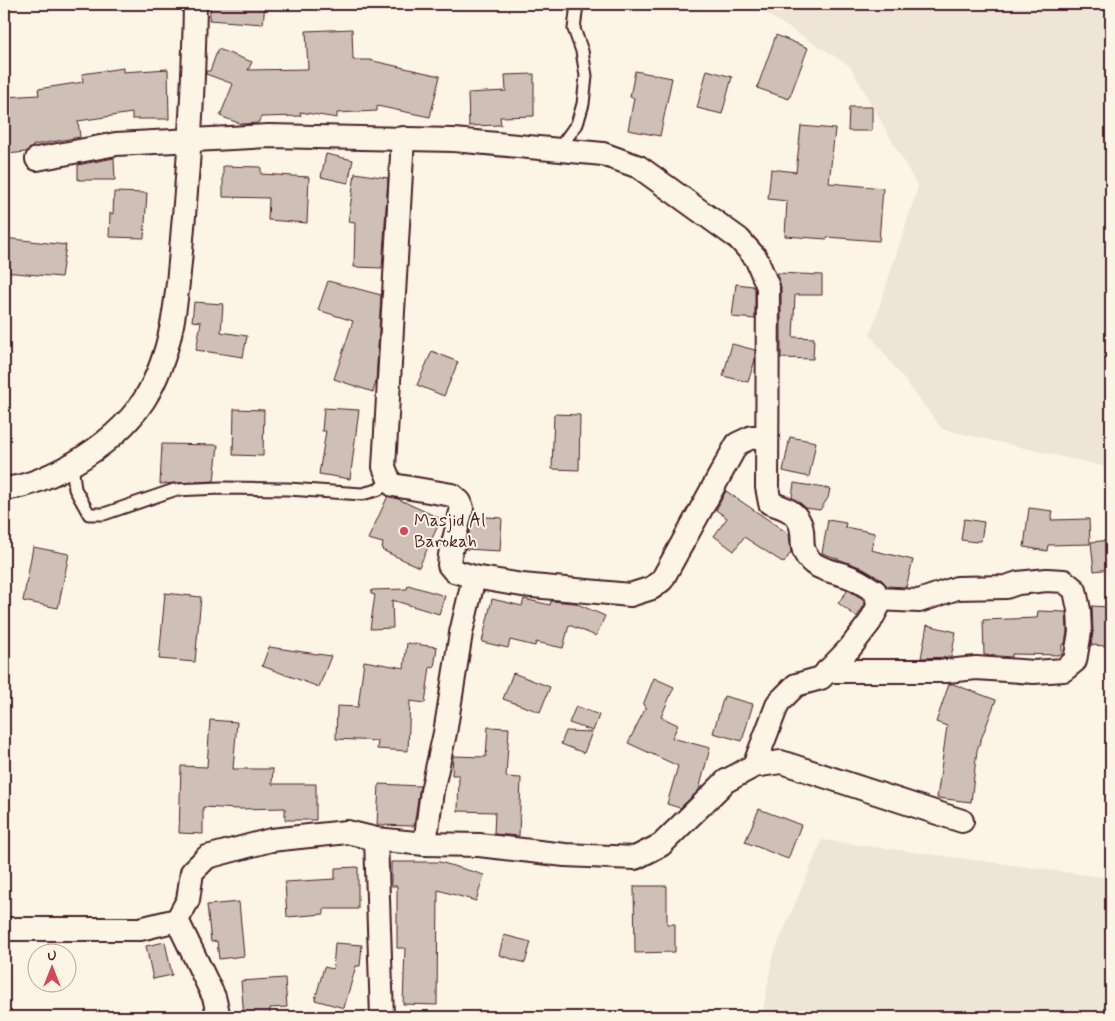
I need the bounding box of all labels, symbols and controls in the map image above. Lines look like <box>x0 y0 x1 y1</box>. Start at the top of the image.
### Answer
place label: Masjid Al Barokah <box>414 509 486 554</box>
marker: Masjid Al Barokah <box>398 525 410 537</box>
north arrow <box>28 944 78 994</box>
text: U <box>47 947 57 965</box>

